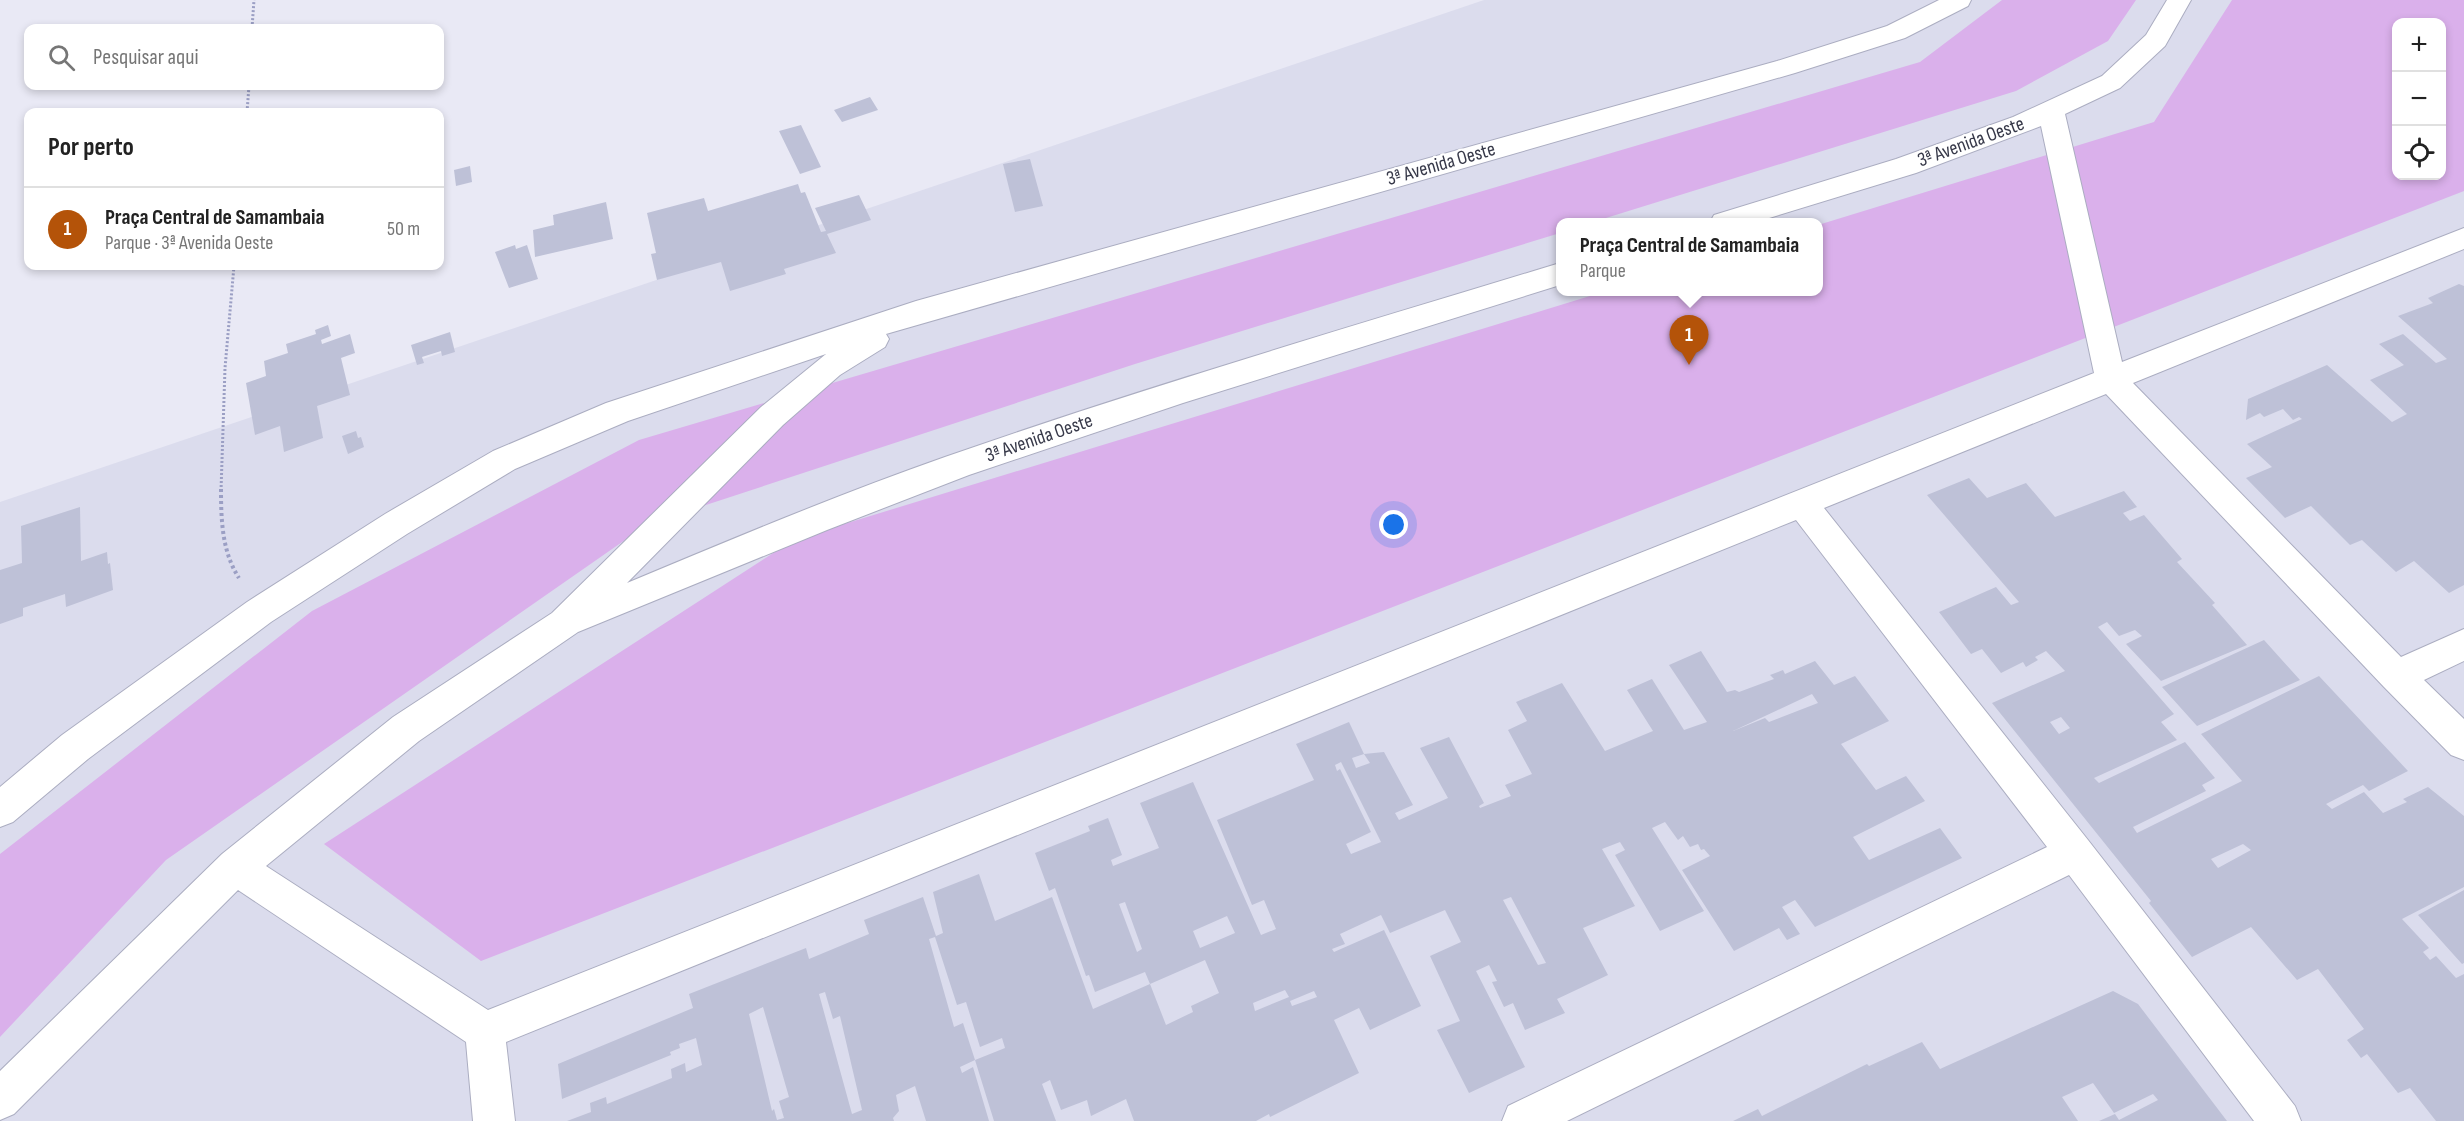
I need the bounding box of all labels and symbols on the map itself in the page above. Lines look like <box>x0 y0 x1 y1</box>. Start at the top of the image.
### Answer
street label: 3ª Avenida Oeste <box>1914 112 2028 172</box>
street label: 3ª Avenida Oeste <box>1384 137 1498 191</box>
pin: 1 <box>1670 316 1708 365</box>
street label: 3ª Avenida Oeste <box>982 408 1096 468</box>
your location <box>1379 510 1408 539</box>

